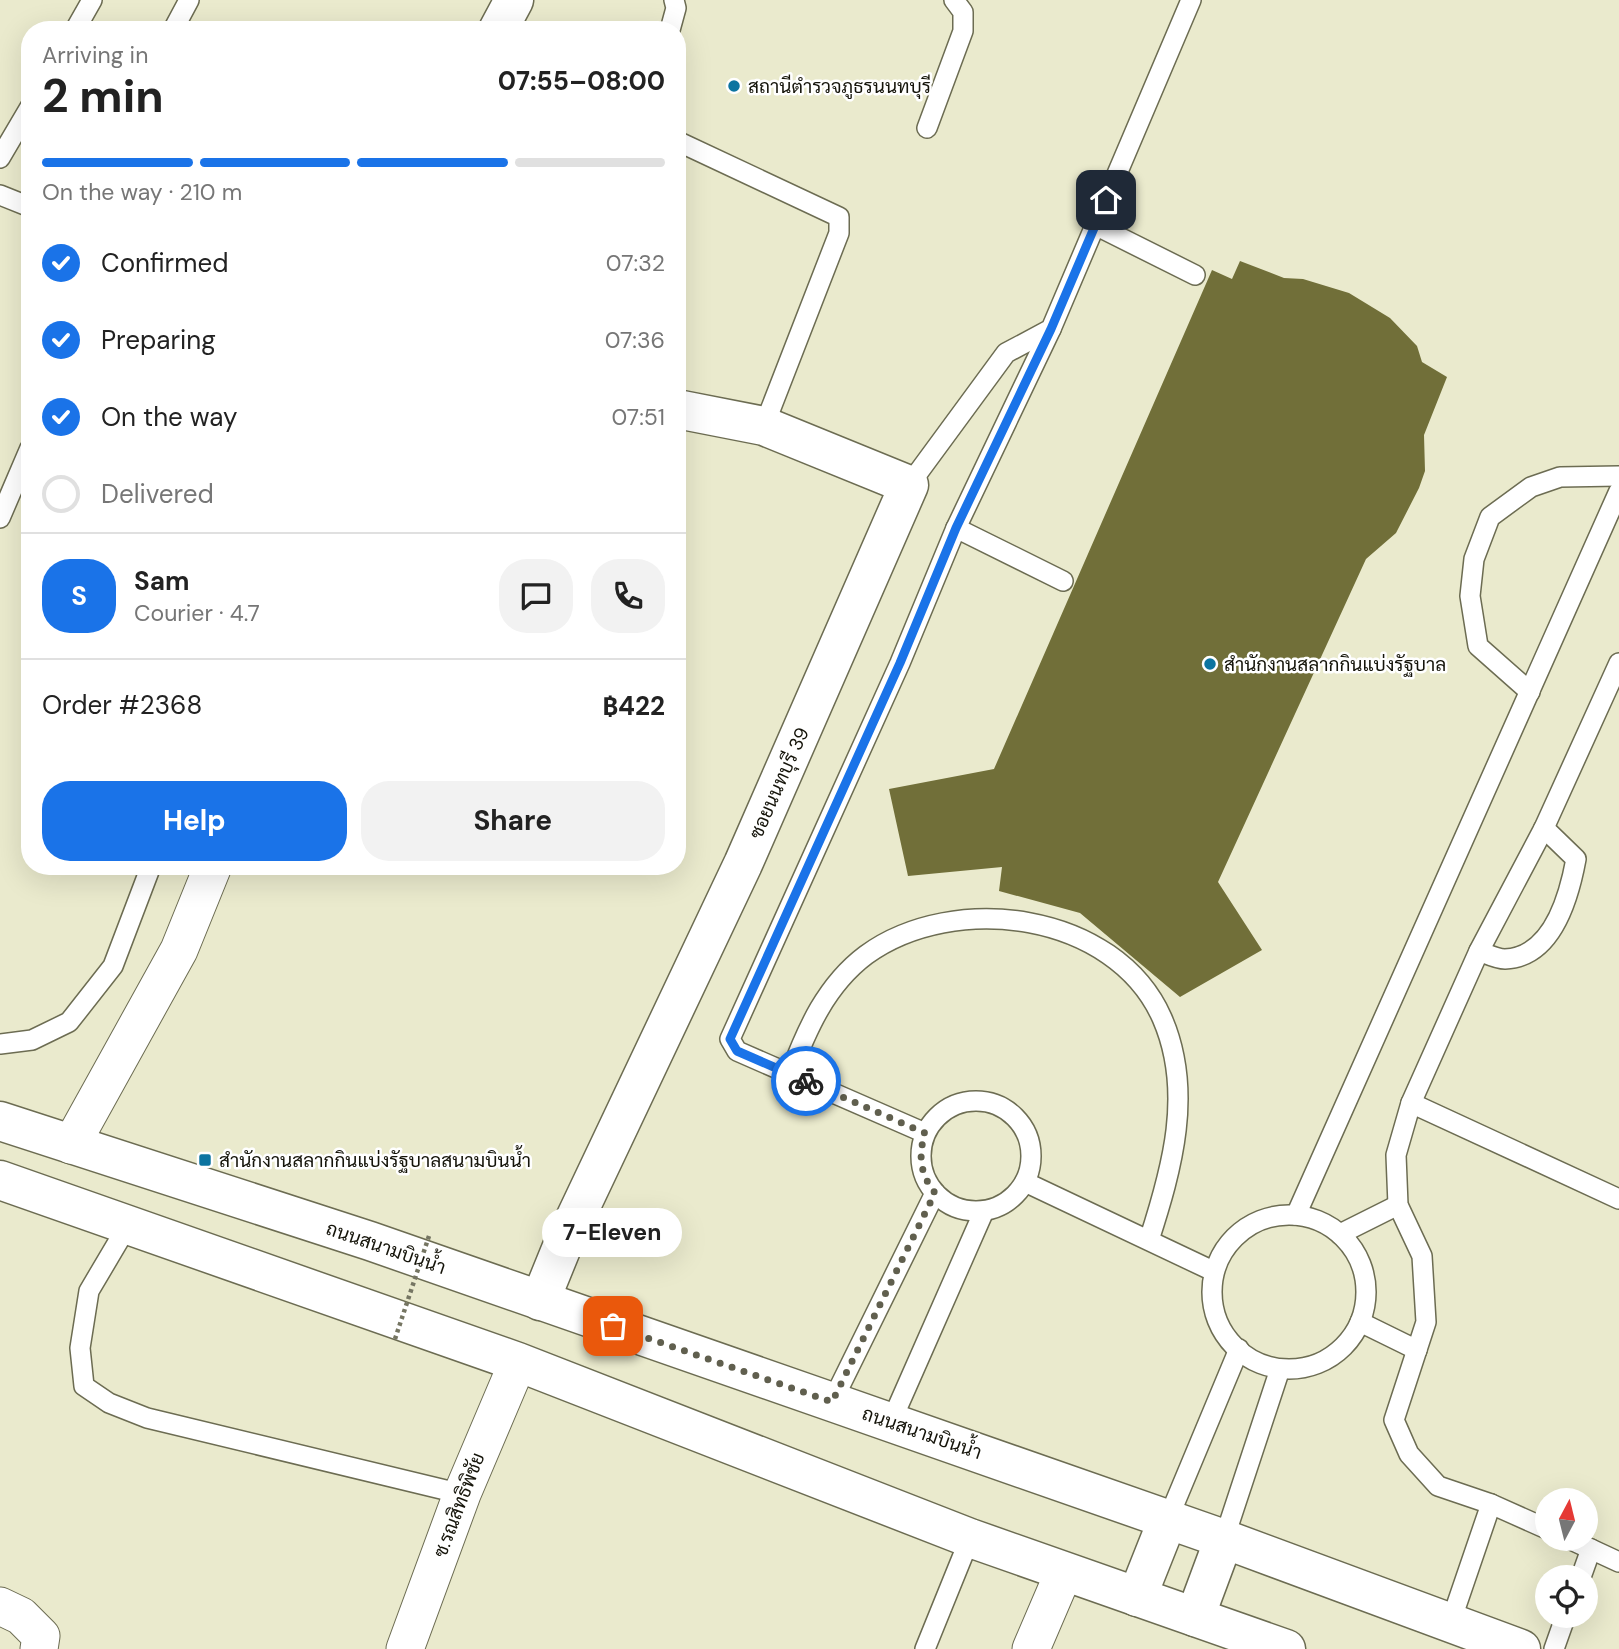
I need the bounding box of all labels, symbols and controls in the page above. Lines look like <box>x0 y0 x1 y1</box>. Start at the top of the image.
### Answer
text: Arriving in <box>42 40 148 70</box>
text: 07:55–08:00 <box>498 64 665 98</box>
text: 2 min <box>42 66 164 126</box>
place label: สถานีตำรวจภูธรนนทบุรี <box>748 74 931 100</box>
marker: สถานีตำรวจภูธรนนทบุรี <box>726 78 742 94</box>
pin <box>1076 170 1136 230</box>
text: On the way · 210 m <box>42 177 242 207</box>
icon: home <box>1087 181 1125 219</box>
icon: check <box>42 244 80 282</box>
text: Confirmed <box>101 246 228 280</box>
text: 07:32 <box>606 248 665 278</box>
icon: check <box>42 321 80 359</box>
text: Preparing <box>101 323 216 357</box>
text: 07:36 <box>605 325 665 355</box>
icon: check <box>42 398 80 436</box>
text: On the way <box>101 400 237 434</box>
text: 07:51 <box>611 402 665 432</box>
text: Delivered <box>101 477 214 511</box>
button: chat <box>499 559 573 633</box>
button: phone <box>591 559 665 633</box>
text: Sam <box>134 564 189 598</box>
text: S <box>71 579 87 613</box>
text: Courier · 4.7 <box>134 598 260 628</box>
place label: สำนักงานสลากกินแบ่งรัฐบาล <box>1224 652 1446 677</box>
marker: สำนักงานสลากกินแบ่งรัฐบาล <box>1202 656 1218 672</box>
text: Order #2368 <box>42 688 202 722</box>
text: ฿422 <box>602 689 665 723</box>
street label: ซอยนนทบุรี 39 <box>743 723 815 843</box>
button: Help <box>42 781 347 861</box>
button: Share <box>361 781 665 861</box>
courier <box>771 1046 841 1116</box>
icon: bike <box>787 1062 825 1100</box>
place label: สำนักงานสลากกินแบ่งรัฐบาลสนามบินน้ำ <box>219 1145 531 1173</box>
marker: สำนักงานสลากกินแบ่งรัฐบาลสนามบินน้ำ <box>197 1152 213 1168</box>
callout: 7-Eleven <box>543 1207 683 1256</box>
street label: ถนนสนามบินน้ำ <box>323 1213 450 1280</box>
text: 7-Eleven <box>563 1217 661 1247</box>
pin <box>583 1296 643 1356</box>
icon: bag <box>594 1307 632 1345</box>
street label: ถนนสนามบินน้ำ <box>859 1398 986 1465</box>
street label: ซ.รณสิทธิพิชัย <box>428 1449 490 1561</box>
north arrow <box>1535 1488 1598 1550</box>
map controls <box>1535 1488 1598 1628</box>
button: locate <box>1535 1565 1598 1628</box>

